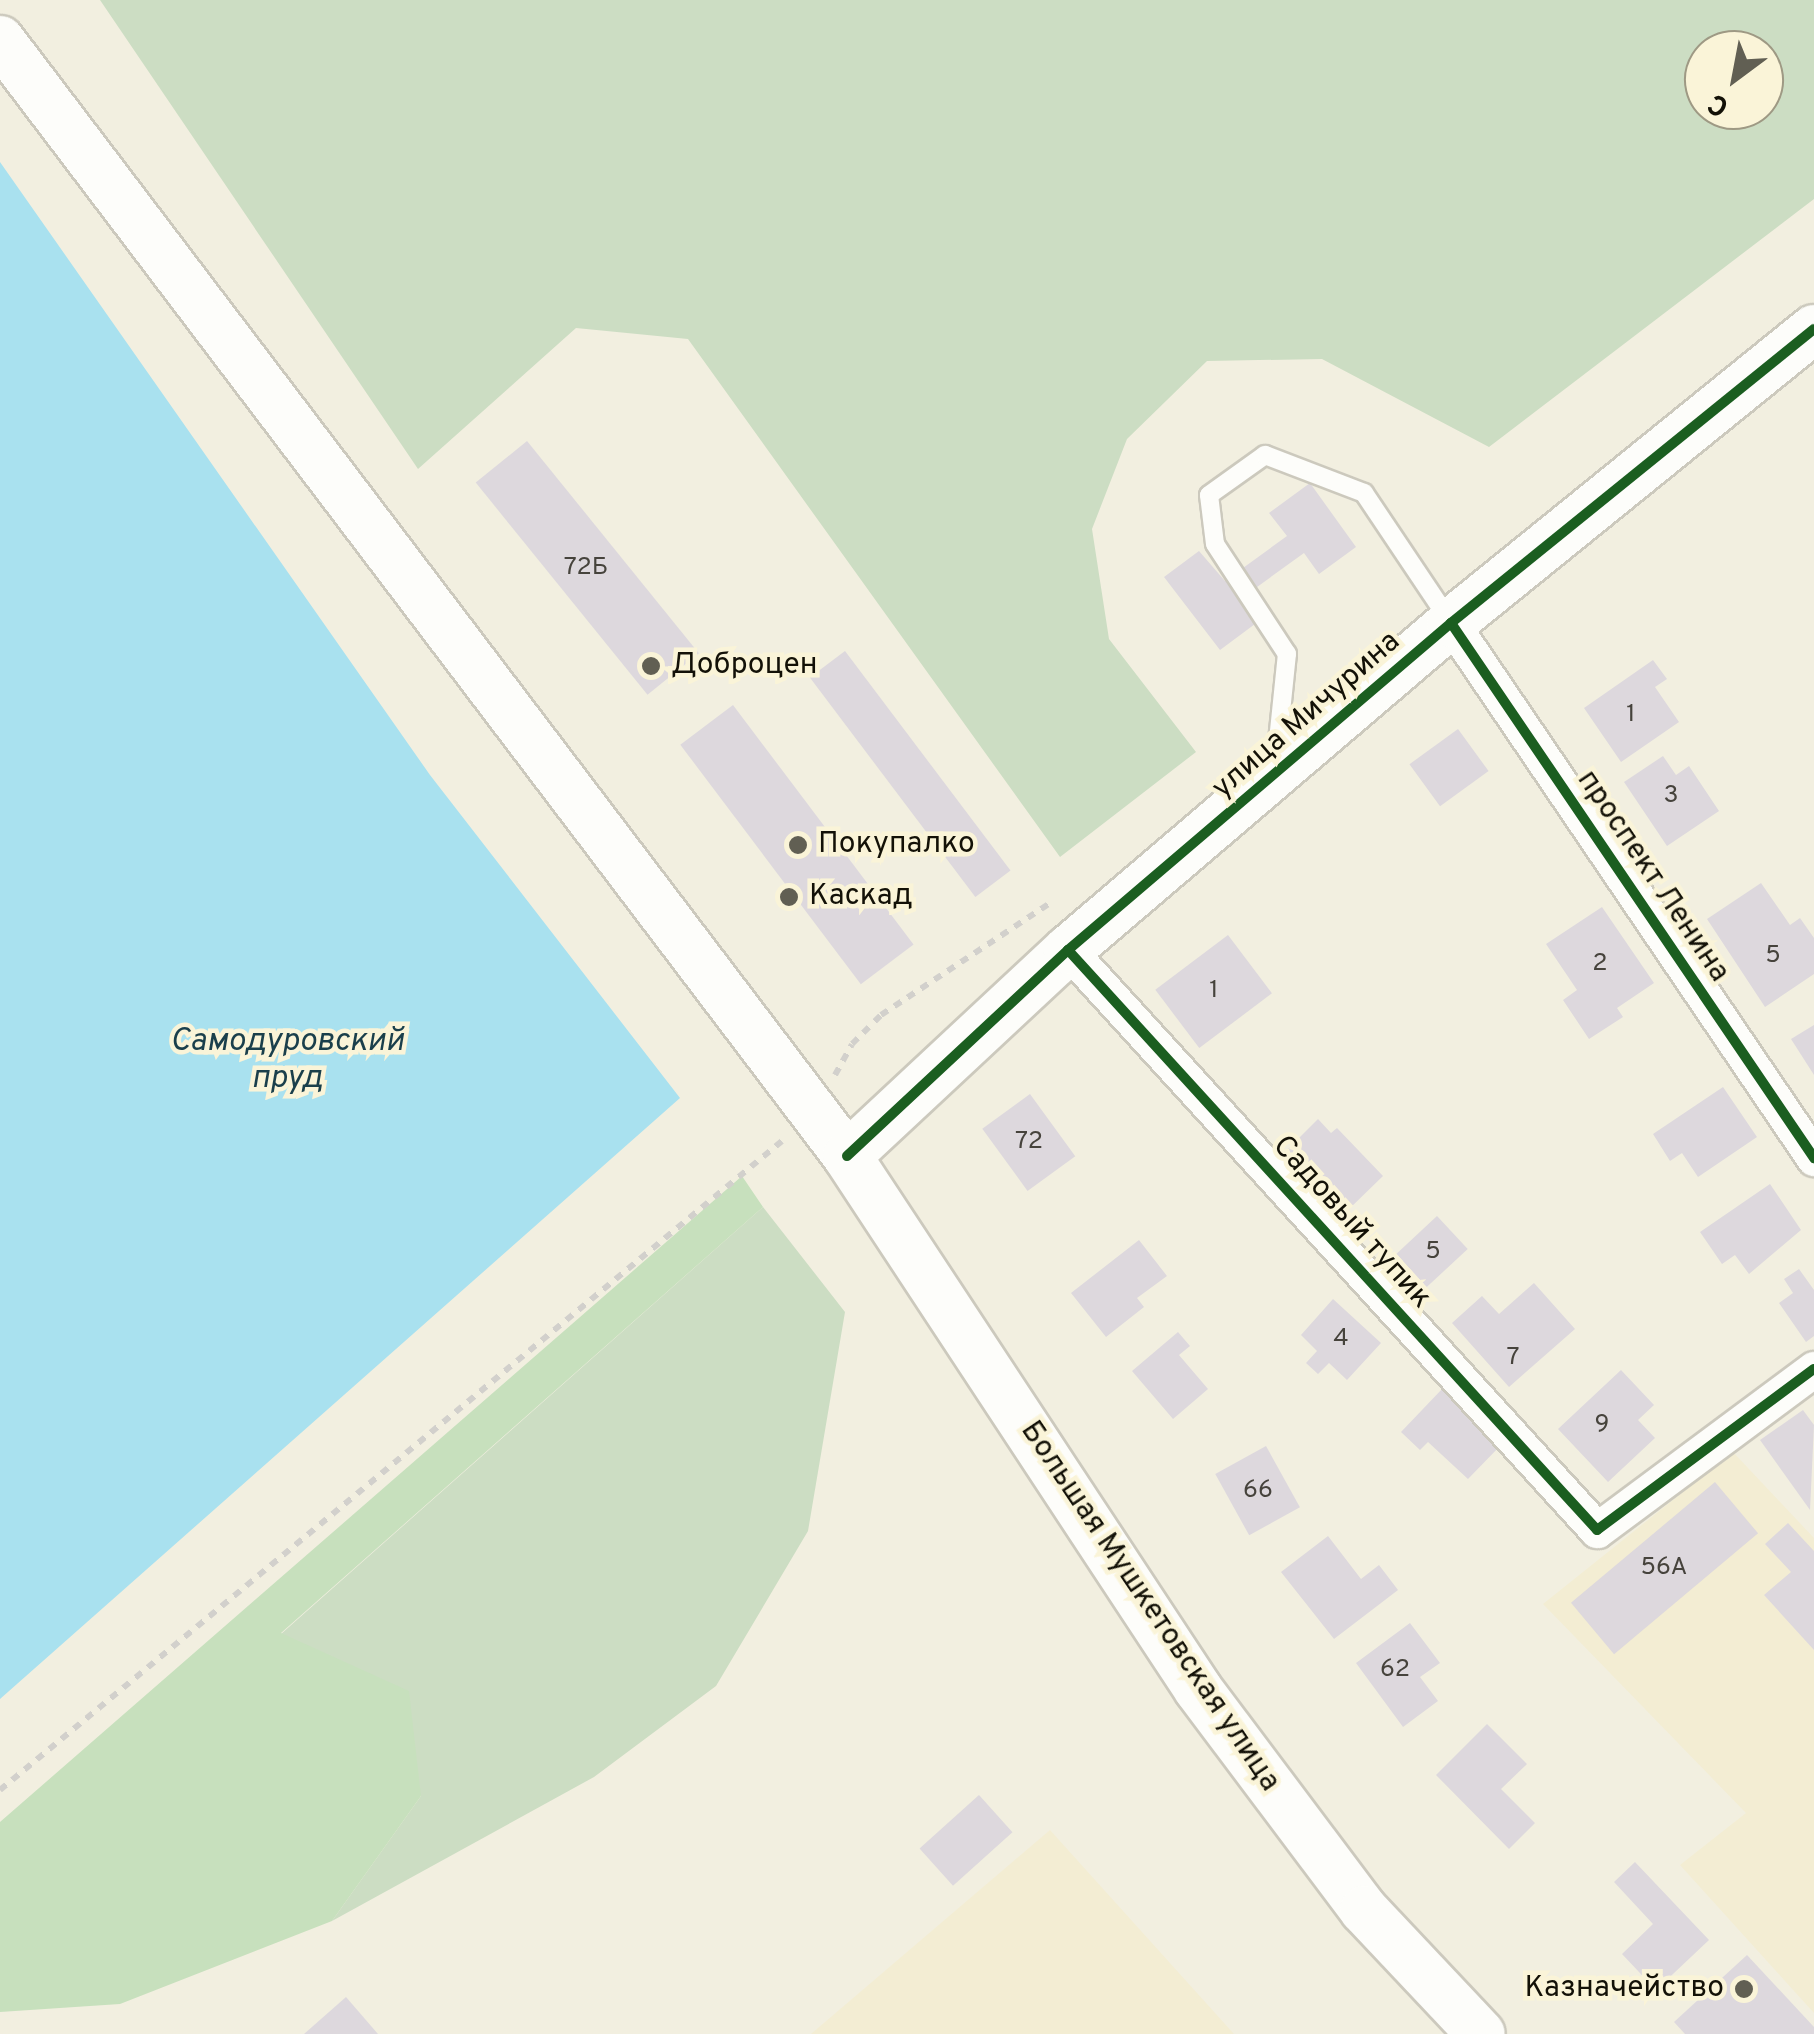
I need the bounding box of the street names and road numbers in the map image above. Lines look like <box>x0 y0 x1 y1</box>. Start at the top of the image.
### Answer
street label: улица Мичурина <box>1206 625 1408 807</box>
street label: проспект Ленина <box>1568 764 1736 990</box>
street label: Садовый тупик <box>1264 1129 1438 1317</box>
street label: Большая Мушкетовская улица <box>1011 1415 1287 1799</box>

